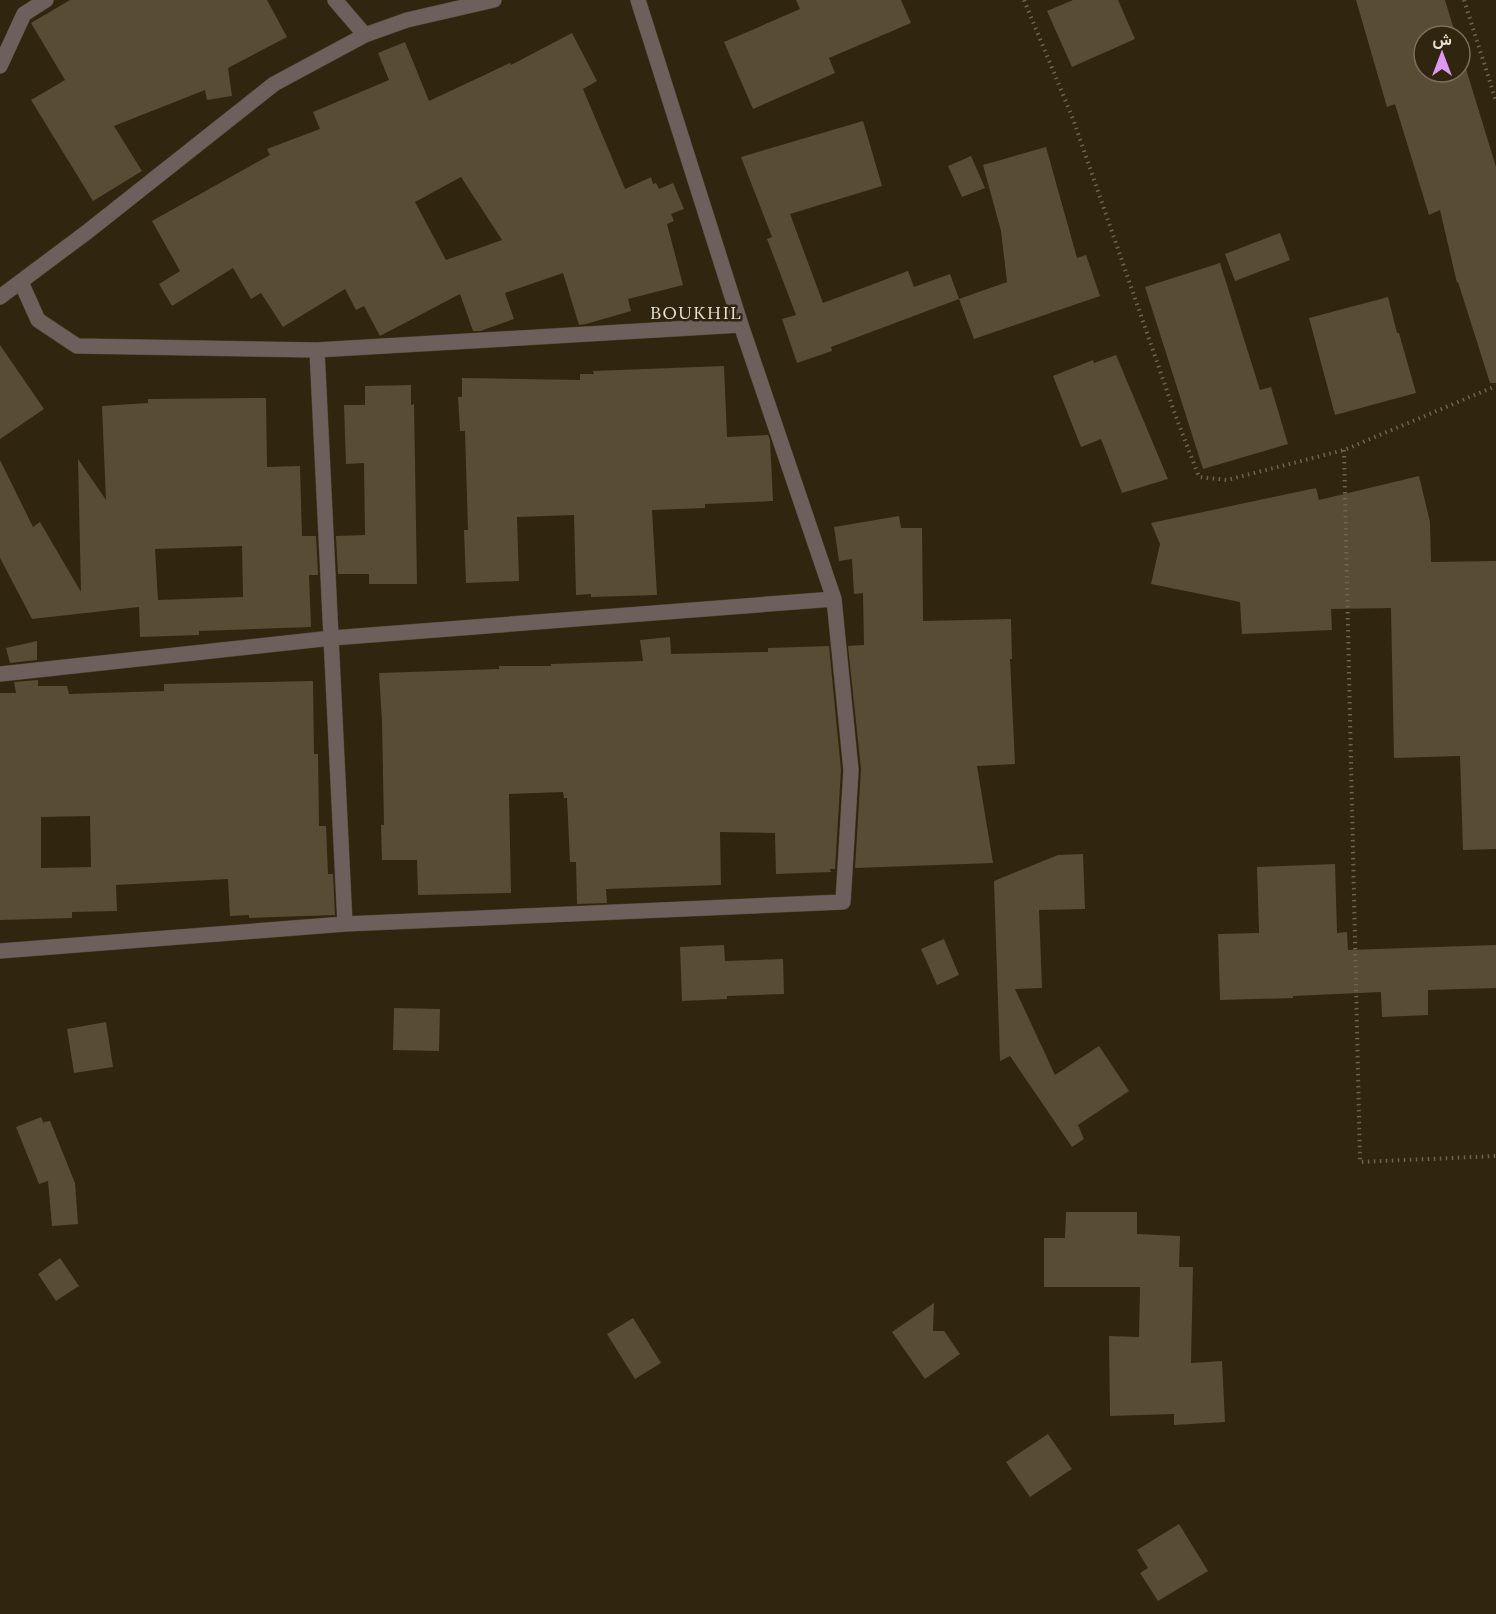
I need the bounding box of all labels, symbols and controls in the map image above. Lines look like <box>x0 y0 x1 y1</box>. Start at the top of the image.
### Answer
north arrow <box>1412 24 1472 84</box>
text: ش <box>1432 29 1452 49</box>
district label: BOUKHIL <box>650 301 742 324</box>

